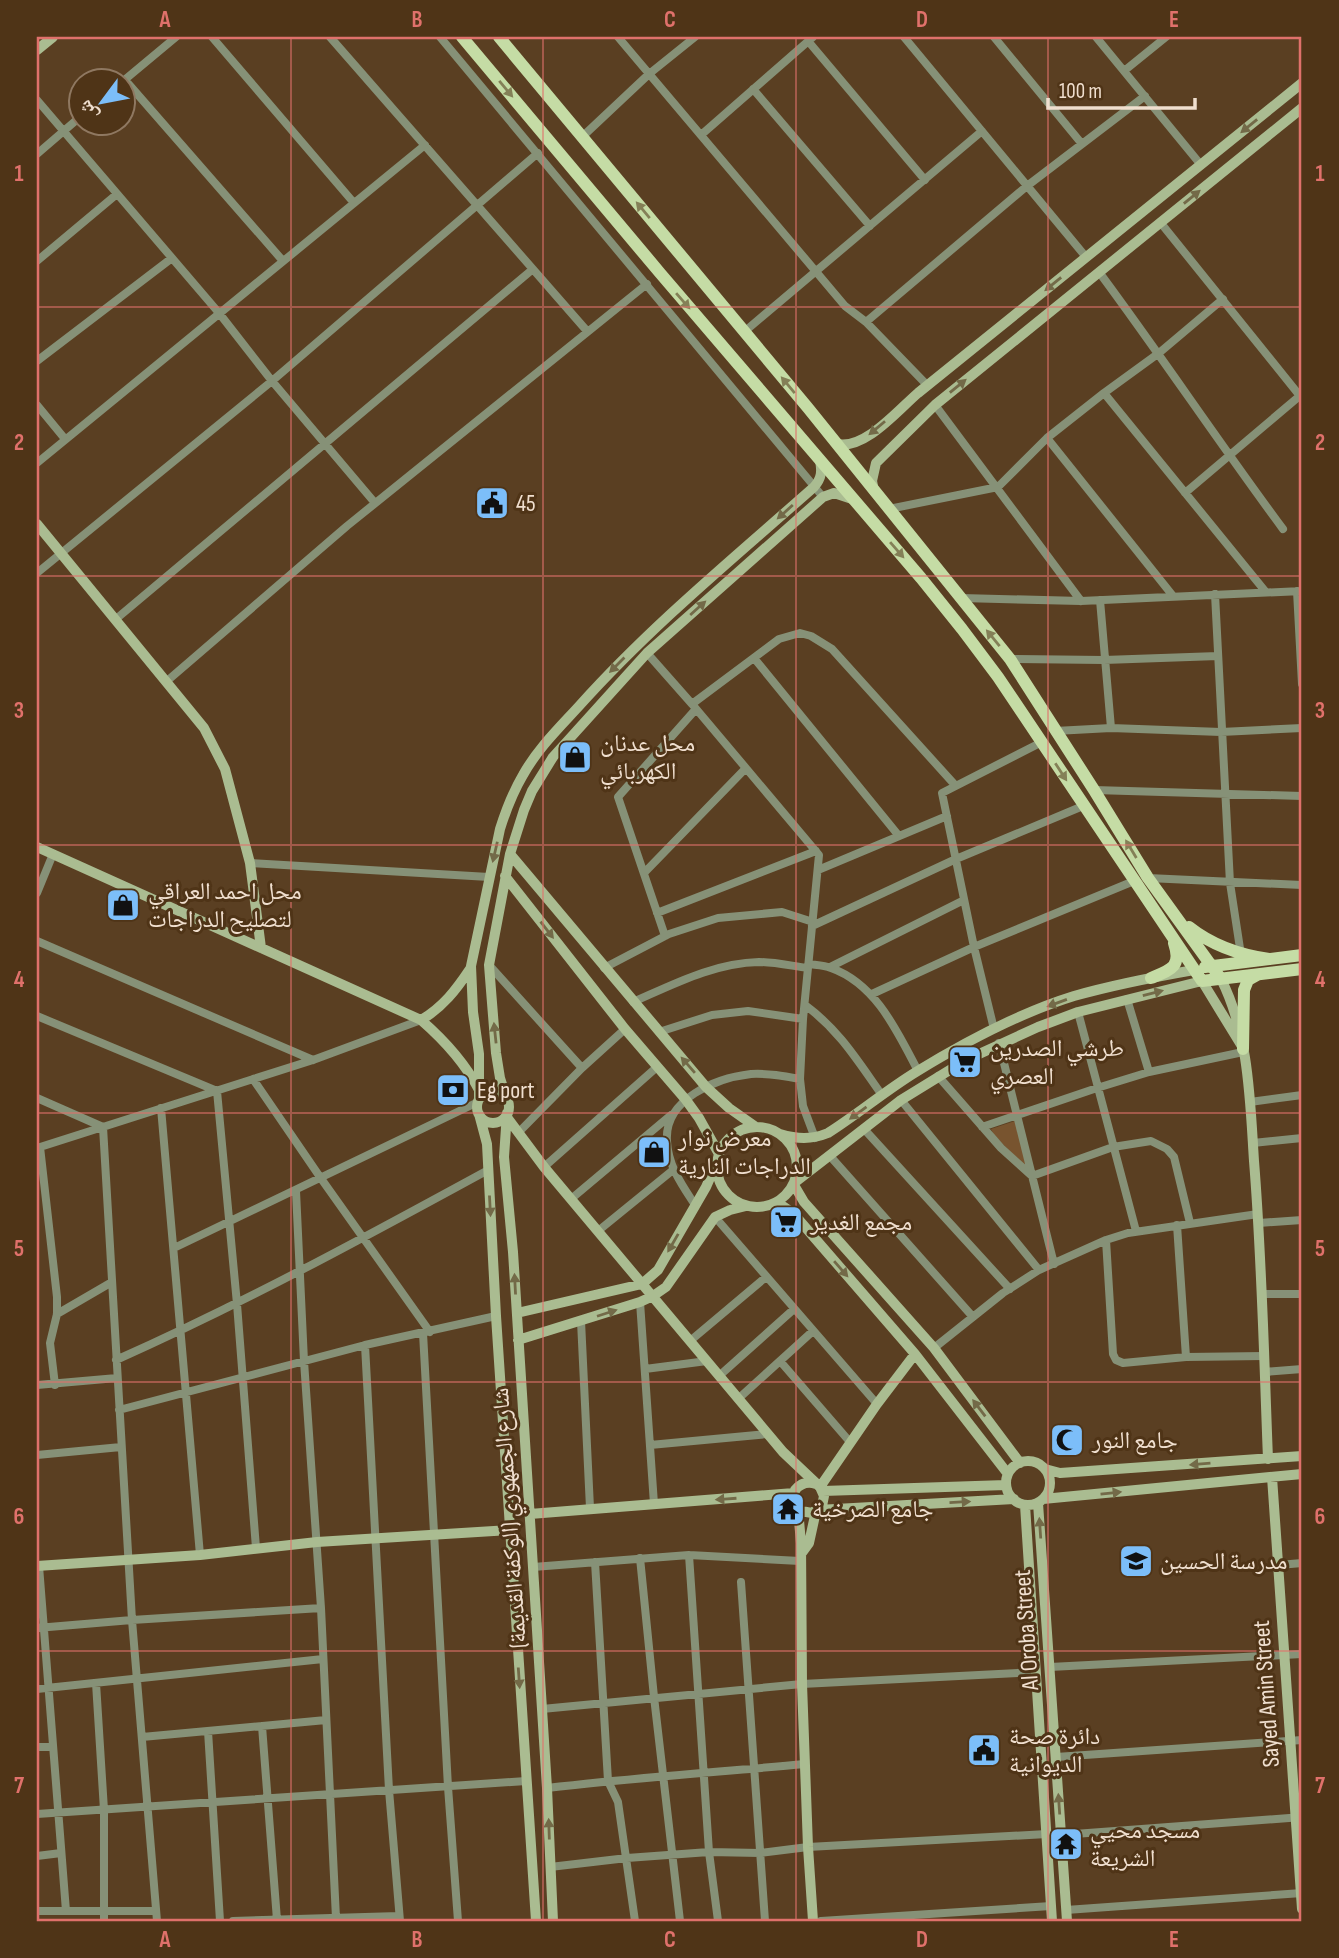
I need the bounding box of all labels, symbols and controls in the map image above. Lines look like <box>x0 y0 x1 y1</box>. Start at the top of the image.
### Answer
text: A <box>159 6 172 34</box>
text: B <box>412 6 423 34</box>
text: C <box>664 6 676 34</box>
text: D <box>916 6 928 34</box>
text: E <box>1169 6 1179 34</box>
north arrow <box>66 66 136 136</box>
scale bar <box>1048 66 1196 110</box>
text: 100 m <box>1059 79 1102 104</box>
one-way arrow <box>498 80 514 98</box>
text: ش <box>74 96 104 125</box>
one-way arrow <box>1241 118 1258 133</box>
text: 1 <box>14 160 24 188</box>
text: 1 <box>1315 160 1325 188</box>
one-way arrow <box>1183 190 1201 204</box>
one-way arrow <box>636 202 651 219</box>
one-way arrow <box>1044 276 1062 291</box>
one-way arrow <box>675 292 691 310</box>
one-way arrow <box>781 377 796 394</box>
one-way arrow <box>948 378 966 393</box>
one-way arrow <box>869 420 886 435</box>
text: 2 <box>14 429 24 457</box>
text: 2 <box>1315 429 1325 457</box>
public building icon: 45 <box>473 484 511 522</box>
place label: 45 <box>516 489 536 518</box>
one-way arrow <box>777 504 794 520</box>
one-way arrow <box>889 541 905 559</box>
one-way arrow <box>689 600 707 616</box>
one-way arrow <box>986 630 1001 647</box>
one-way arrow <box>608 657 625 674</box>
text: 3 <box>14 697 24 725</box>
text: 3 <box>1315 697 1325 725</box>
place label: محل عدنان الكهربائي <box>600 729 695 790</box>
shop icon: محل عدنان الكهربائي <box>556 738 594 776</box>
one-way arrow <box>1054 763 1067 782</box>
one-way arrow <box>1124 840 1137 859</box>
one-way arrow <box>489 841 500 863</box>
place label: محل احمد العراقي لتصليح الدراجات <box>148 877 302 934</box>
shop icon: محل احمد العراقي لتصليح الدراجات <box>104 886 142 924</box>
one-way arrow <box>540 920 555 938</box>
text: 4 <box>14 966 25 994</box>
text: 4 <box>1315 966 1326 994</box>
one-way arrow <box>1142 987 1164 998</box>
one-way arrow <box>1046 998 1067 1009</box>
one-way arrow <box>489 1022 500 1044</box>
place label: طرشي الصدرين العصري <box>990 1034 1124 1095</box>
supermarket icon: طرشي الصدرين العصري <box>946 1043 984 1081</box>
one-way arrow <box>681 1057 696 1074</box>
bank icon: Eg port <box>434 1071 472 1109</box>
place label: Eg port <box>477 1076 535 1105</box>
one-way arrow <box>850 1105 868 1120</box>
place label: معرض نوار الدراجات النارية <box>677 1124 811 1181</box>
shop icon: معرض نوار الدراجات النارية <box>635 1133 673 1171</box>
one-way arrow <box>484 1195 495 1217</box>
supermarket icon: مجمع الغدير <box>767 1203 805 1241</box>
place label: مجمع الغدير <box>809 1208 912 1237</box>
one-way arrow <box>667 1234 679 1253</box>
text: 5 <box>14 1235 24 1263</box>
text: 5 <box>1315 1235 1325 1263</box>
one-way arrow <box>833 1260 849 1278</box>
one-way arrow <box>509 1272 520 1294</box>
one-way arrow <box>597 1307 618 1317</box>
street label: شارع الجمهوري (الوكفة القديمة) <box>486 1386 537 1649</box>
one-way arrow <box>972 1399 986 1417</box>
mosque icon: جامع النور <box>1048 1421 1086 1459</box>
place label: جامع النور <box>1091 1426 1178 1455</box>
one-way arrow <box>1189 1459 1211 1470</box>
one-way arrow <box>1100 1487 1122 1498</box>
temple icon: جامع الصرخية <box>769 1490 807 1528</box>
one-way arrow <box>715 1493 737 1504</box>
place label: جامع الصرخية <box>812 1495 933 1524</box>
one-way arrow <box>949 1497 971 1508</box>
text: 6 <box>14 1503 24 1531</box>
text: 6 <box>1315 1503 1325 1531</box>
one-way arrow <box>1034 1517 1045 1539</box>
school or university icon: مدرسة الحسين <box>1117 1542 1155 1580</box>
place label: مدرسة الحسين <box>1160 1547 1287 1576</box>
street label: Al Oroba Street <box>1008 1569 1045 1692</box>
street label: Sayed Amin Street <box>1247 1620 1286 1768</box>
one-way arrow <box>514 1667 525 1689</box>
place label: دائرة صحة الديوانية <box>1009 1722 1100 1779</box>
public building icon: دائرة صحة الديوانية <box>965 1731 1003 1769</box>
text: 7 <box>14 1772 24 1800</box>
text: 7 <box>1315 1772 1325 1800</box>
one-way arrow <box>1053 1793 1064 1815</box>
place label: مسجد محيي الشريعة <box>1090 1816 1200 1873</box>
one-way arrow <box>543 1817 554 1839</box>
temple icon: مسجد محيي الشريعة <box>1047 1825 1085 1863</box>
text: A <box>159 1926 172 1954</box>
text: B <box>412 1926 423 1954</box>
text: C <box>664 1926 676 1954</box>
text: D <box>916 1926 928 1954</box>
text: E <box>1169 1926 1179 1954</box>

